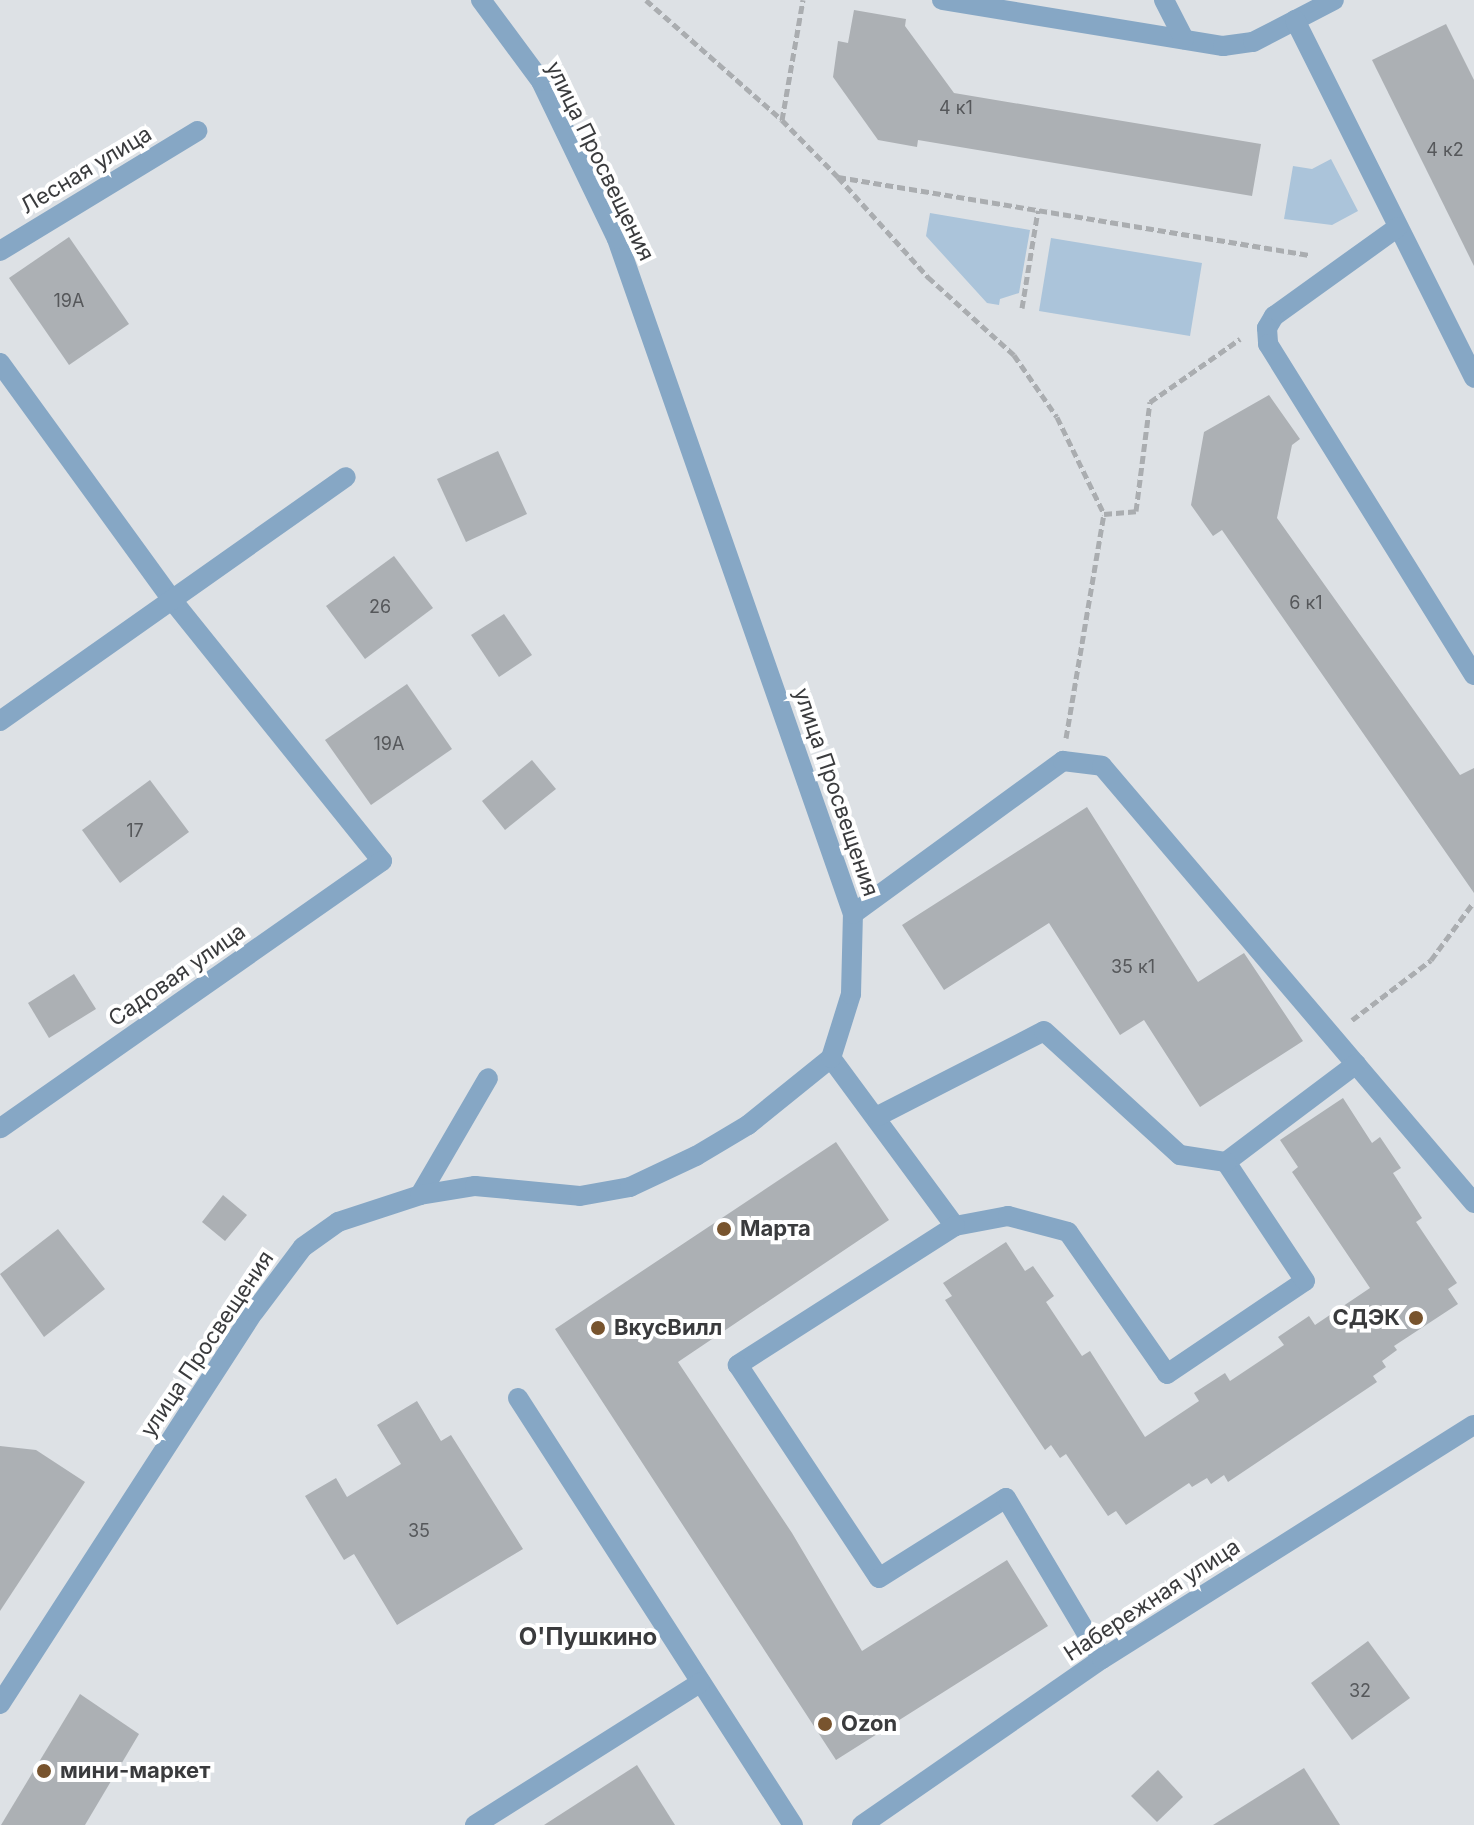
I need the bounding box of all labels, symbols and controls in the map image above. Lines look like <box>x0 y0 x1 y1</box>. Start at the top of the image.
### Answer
street label: улица Просвещения <box>540 57 660 265</box>
house number: 4 к1 <box>939 97 973 119</box>
street label: Лесная улица <box>16 121 156 219</box>
house number: 4 к2 <box>1426 139 1464 161</box>
house number: 19А <box>54 290 84 312</box>
house number: 6 к1 <box>1289 592 1323 614</box>
house number: 26 <box>369 596 391 618</box>
street label: улица Просвещения <box>788 684 884 900</box>
house number: 19А <box>374 733 404 755</box>
house number: 17 <box>126 820 144 842</box>
street label: Садовая улица <box>103 918 251 1032</box>
house number: 35 к1 <box>1111 956 1155 978</box>
place label: Марта <box>740 1216 811 1242</box>
marker: Марта <box>715 1220 733 1238</box>
street label: улица Просвещения <box>135 1246 279 1442</box>
place label: СДЭК <box>1333 1305 1400 1331</box>
marker: СДЭК <box>1407 1309 1425 1327</box>
place label: ВкусВилл <box>614 1315 722 1341</box>
marker: ВкусВилл <box>589 1319 607 1337</box>
house number: 35 <box>408 1520 430 1542</box>
street label: Набережная улица <box>1059 1533 1245 1667</box>
district label: О'Пушкино <box>519 1623 657 1651</box>
house number: 32 <box>1349 1680 1371 1702</box>
place label: Ozon <box>841 1711 897 1737</box>
marker: Ozon <box>816 1715 834 1733</box>
place label: мини-маркет <box>60 1758 210 1784</box>
marker: мини-маркет <box>35 1762 53 1780</box>

